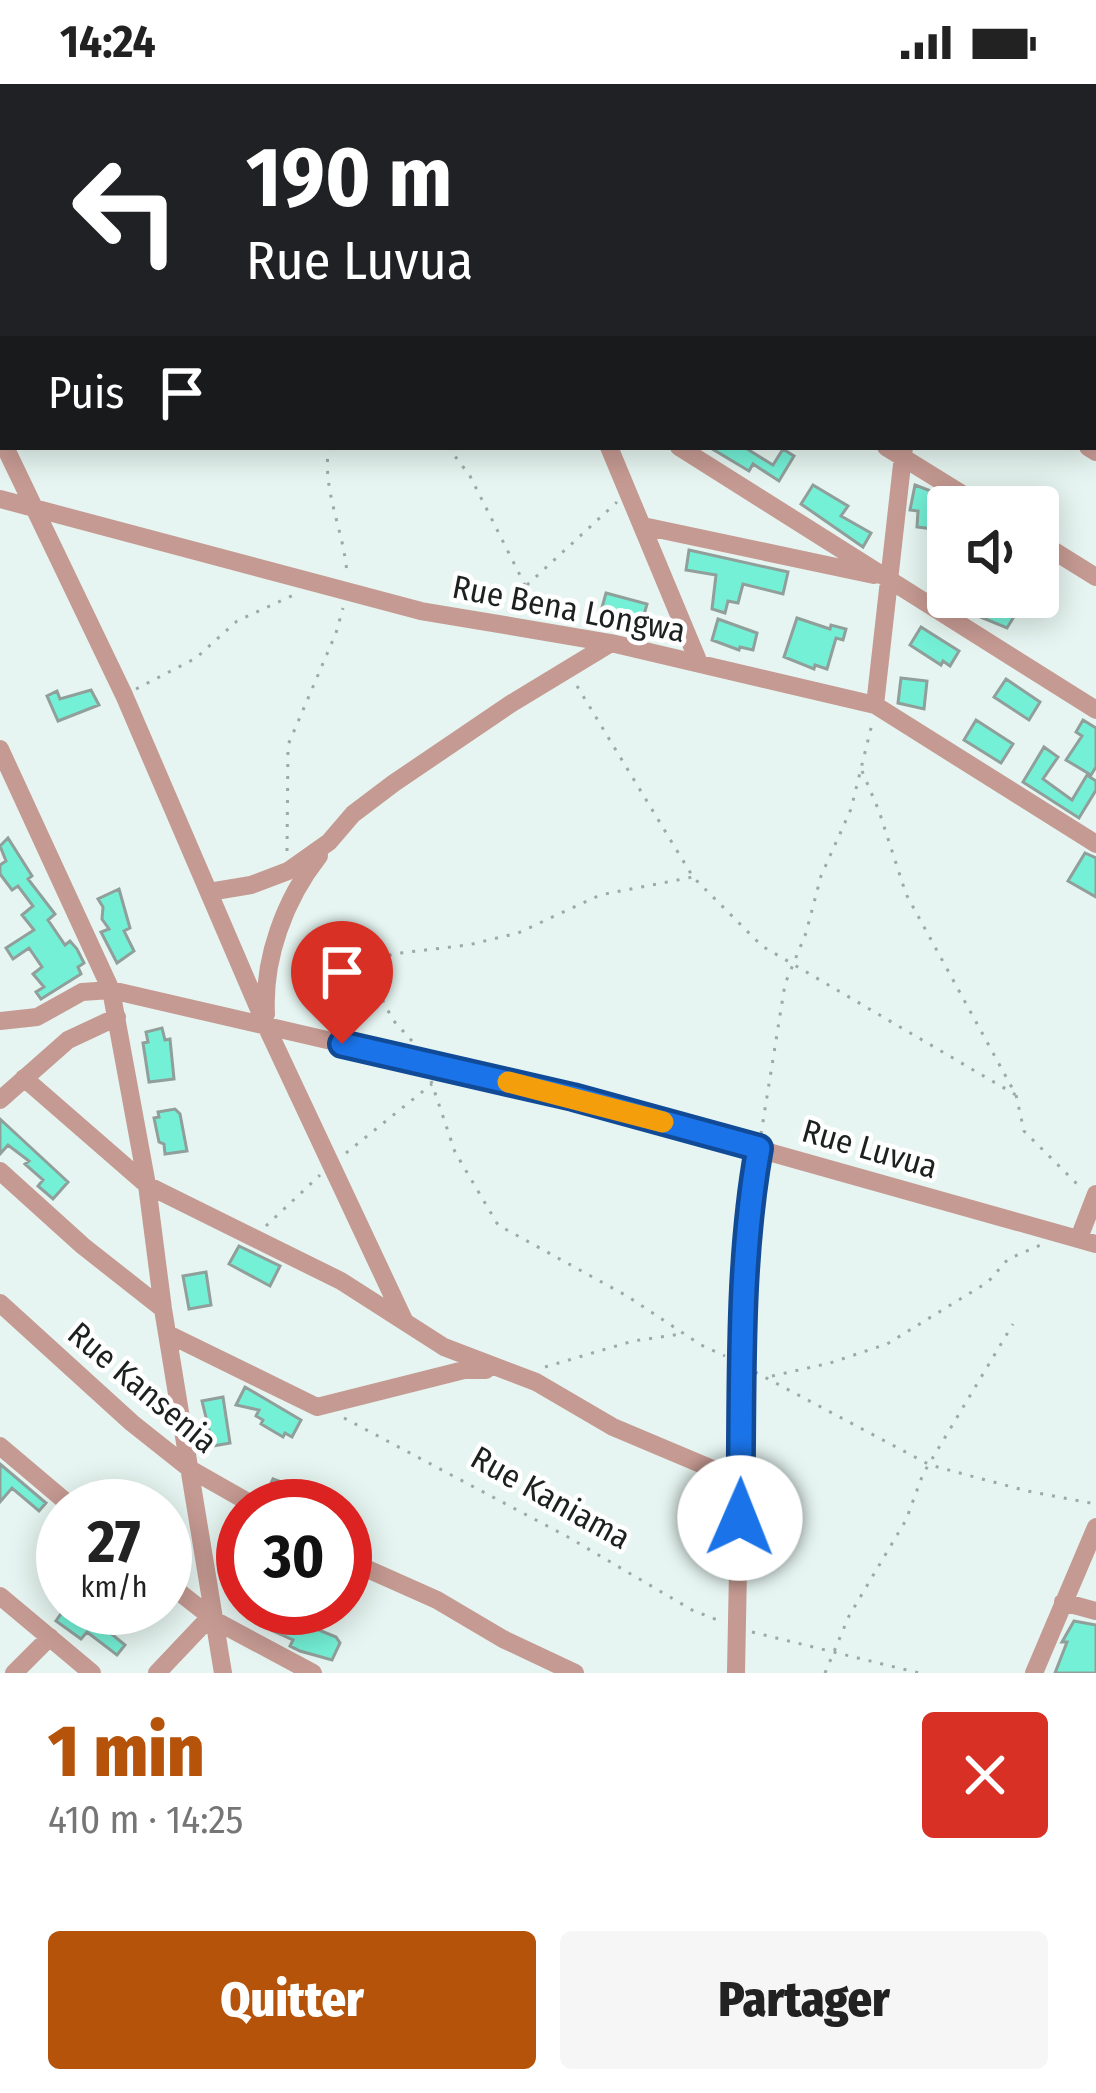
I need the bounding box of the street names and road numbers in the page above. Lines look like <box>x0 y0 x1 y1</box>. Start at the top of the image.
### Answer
street label: Rue Bena Longwa <box>449 567 689 651</box>
street label: Rue Luvua <box>797 1111 942 1187</box>
street label: Rue Kansenia <box>60 1314 225 1462</box>
street label: Rue Kaniama <box>464 1438 637 1558</box>

